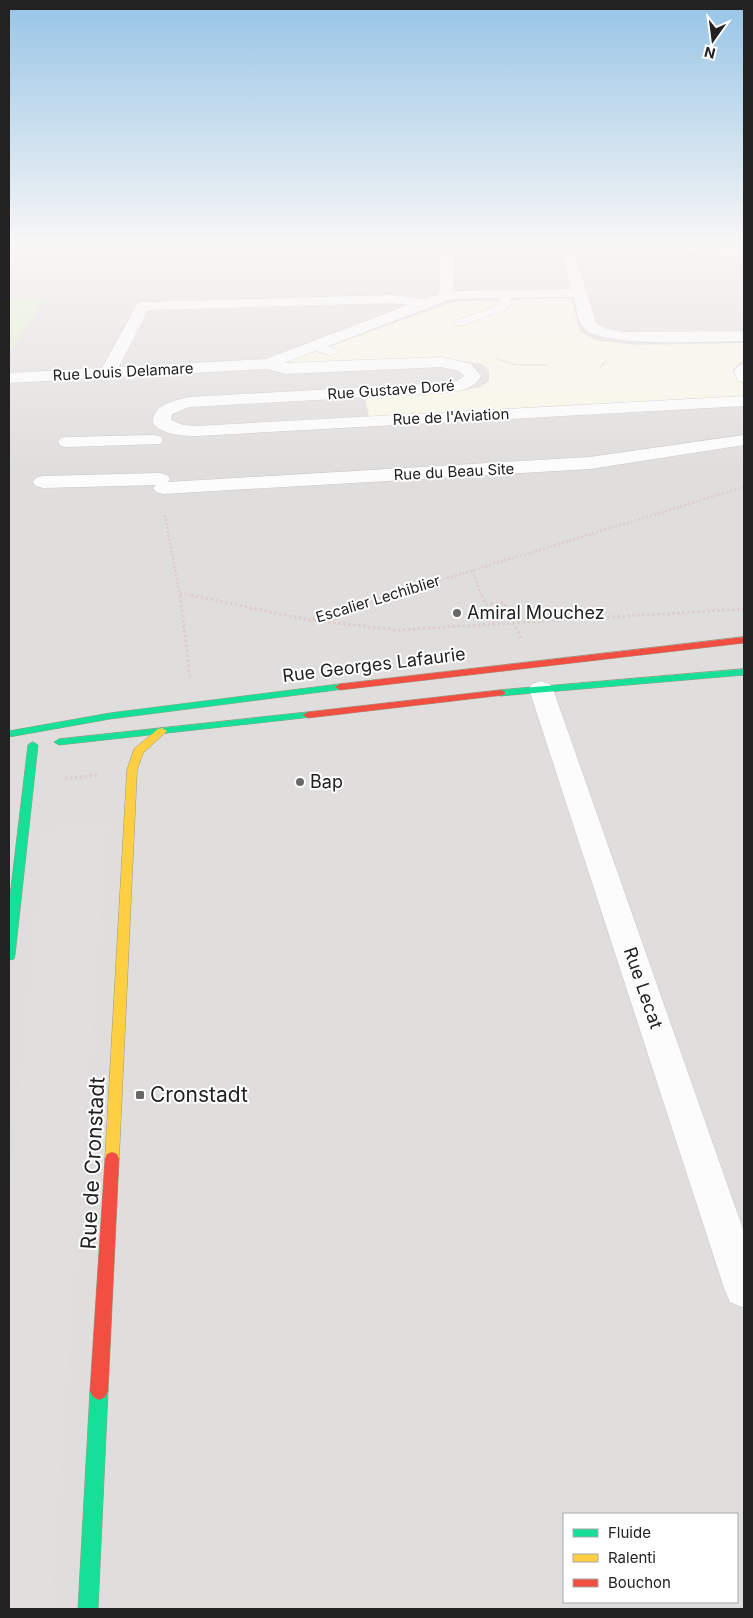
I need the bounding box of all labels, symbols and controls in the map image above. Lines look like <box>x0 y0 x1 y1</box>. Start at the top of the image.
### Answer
north arrow <box>688 15 738 65</box>
text: N <box>703 44 717 63</box>
street label: Rue Louis Delamare <box>52 358 194 385</box>
street label: Rue Gustave Doré <box>327 376 455 403</box>
street label: Rue de l'Aviation <box>392 404 510 429</box>
street label: Rue du Beau Site <box>393 459 515 484</box>
street label: Escalier Lechiblier <box>313 570 443 626</box>
place label: Amiral Mouchez <box>467 602 605 623</box>
marker: Amiral Mouchez <box>451 607 463 619</box>
street label: Rue Georges Lafaurie <box>281 643 467 686</box>
place label: Bap <box>310 771 343 792</box>
marker: Bap <box>294 776 306 788</box>
street label: Rue Lecat <box>620 944 667 1031</box>
street label: Rue de Cronstadt <box>75 1076 110 1250</box>
place label: Cronstadt <box>150 1082 248 1107</box>
marker: Cronstadt <box>134 1089 146 1101</box>
legend <box>563 1513 738 1603</box>
text: Fluide <box>608 1523 651 1542</box>
text: Ralenti <box>608 1548 656 1567</box>
text: Bouchon <box>608 1573 671 1592</box>

